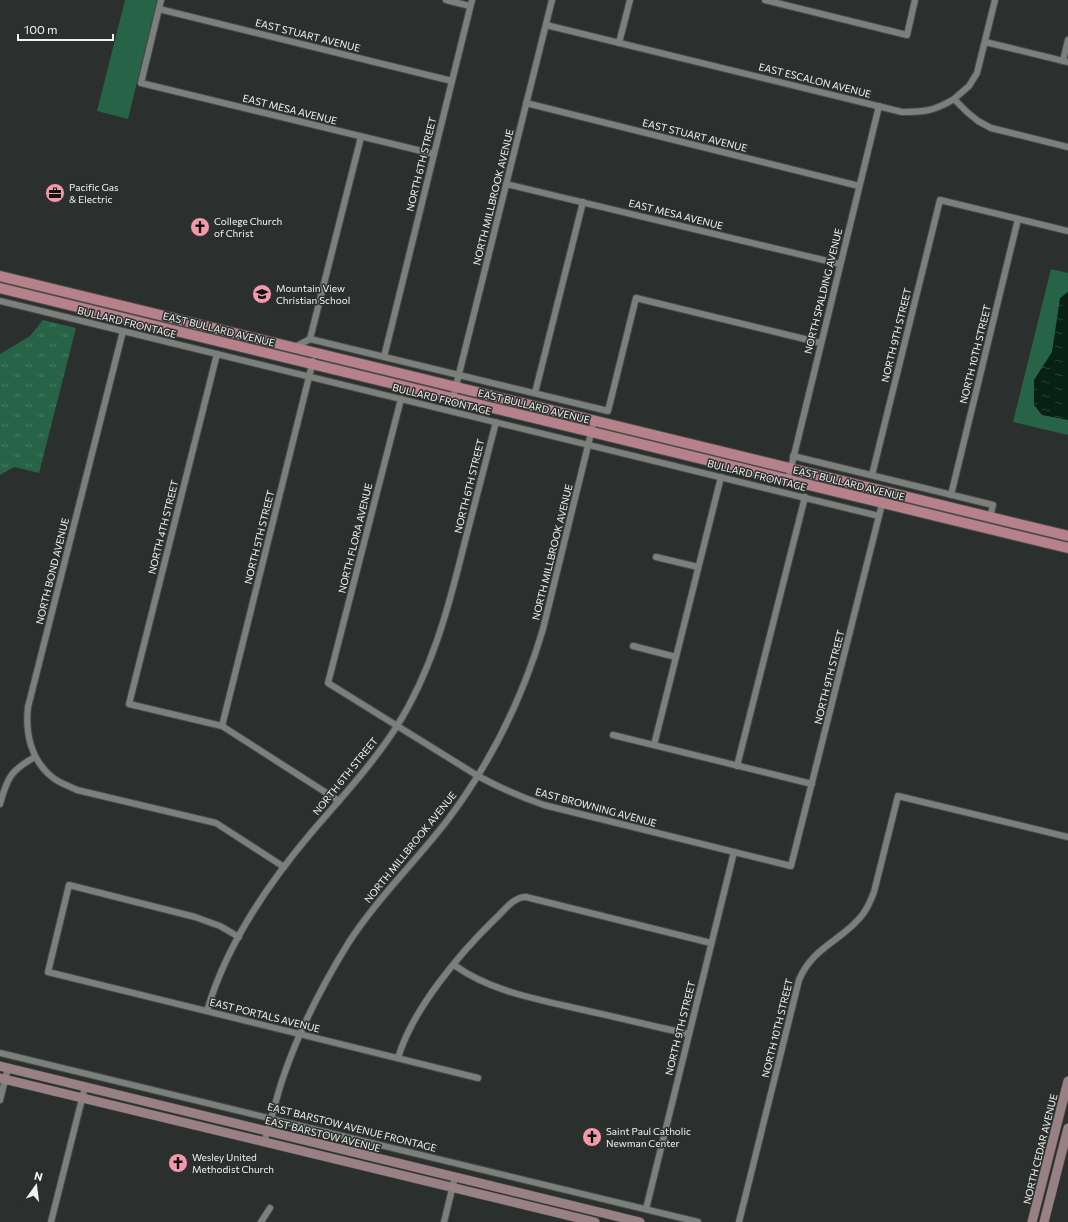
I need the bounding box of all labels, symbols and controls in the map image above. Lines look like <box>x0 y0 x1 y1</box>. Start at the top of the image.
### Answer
scale bar <box>18 16 113 42</box>
street label: EAST STUART AVENUE <box>254 16 362 54</box>
text: 100 m <box>24 22 58 36</box>
street label: EAST ESCALON AVENUE <box>758 60 872 100</box>
street label: EAST MESA AVENUE <box>242 91 338 127</box>
street label: NORTH 6TH STREET <box>403 115 439 212</box>
street label: EAST STUART AVENUE <box>641 116 749 154</box>
street label: NORTH MILLBROOK AVENUE <box>470 128 516 266</box>
place label: Pacific Gas & Electric <box>69 181 119 205</box>
office icon: Pacific Gas & Electric <box>44 182 66 204</box>
street label: EAST MESA AVENUE <box>628 196 724 232</box>
place label: College Church of Christ <box>214 215 282 239</box>
church icon: College Church of Christ <box>189 216 211 238</box>
street label: NORTH SPALDING AVENUE <box>802 227 844 355</box>
place label: Mountain View Christian School <box>276 282 350 306</box>
school or university icon: Mountain View Christian School <box>251 283 273 305</box>
street label: NORTH 9TH STREET <box>878 286 914 383</box>
street label: NORTH 10TH STREET <box>957 303 993 405</box>
street label: BULLARD FRONTAGE <box>76 304 178 340</box>
street label: EAST BULLARD AVENUE <box>162 309 276 349</box>
street label: BULLARD FRONTAGE <box>391 381 493 417</box>
street label: EAST BULLARD AVENUE <box>477 386 591 426</box>
street label: NORTH 6TH STREET <box>451 437 487 534</box>
street label: BULLARD FRONTAGE <box>706 457 808 493</box>
street label: EAST BULLARD AVENUE <box>792 463 906 503</box>
street label: NORTH 4TH STREET <box>145 478 181 575</box>
street label: NORTH FLORA AVENUE <box>336 482 374 594</box>
street label: NORTH MILLBROOK AVENUE <box>529 483 575 621</box>
street label: NORTH 5TH STREET <box>242 488 277 585</box>
street label: NORTH BOND AVENUE <box>33 516 71 625</box>
street label: NORTH 9TH STREET <box>811 628 847 725</box>
street label: NORTH 6TH STREET <box>310 734 380 817</box>
street label: EAST BROWNING AVENUE <box>534 785 658 829</box>
street label: NORTH MILLBROOK AVENUE <box>361 789 459 905</box>
street label: NORTH 10TH STREET <box>759 977 795 1079</box>
street label: NORTH 9TH STREET <box>662 979 698 1076</box>
street label: EAST PORTALS AVENUE <box>208 995 322 1035</box>
street label: NORTH CEDAR AVENUE <box>1020 1093 1060 1205</box>
street label: EAST BARSTOW AVENUE FRONTAGE <box>266 1100 438 1154</box>
street label: EAST BARSTOW AVENUE <box>264 1114 382 1154</box>
place label: Saint Paul Catholic Newman Center <box>606 1125 691 1149</box>
church icon: Saint Paul Catholic Newman Center <box>581 1126 603 1148</box>
place label: Wesley United Methodist Church <box>192 1151 274 1175</box>
church icon: Wesley United Methodist Church <box>167 1152 189 1174</box>
north arrow <box>16 1166 56 1206</box>
text: N <box>33 1169 44 1183</box>

